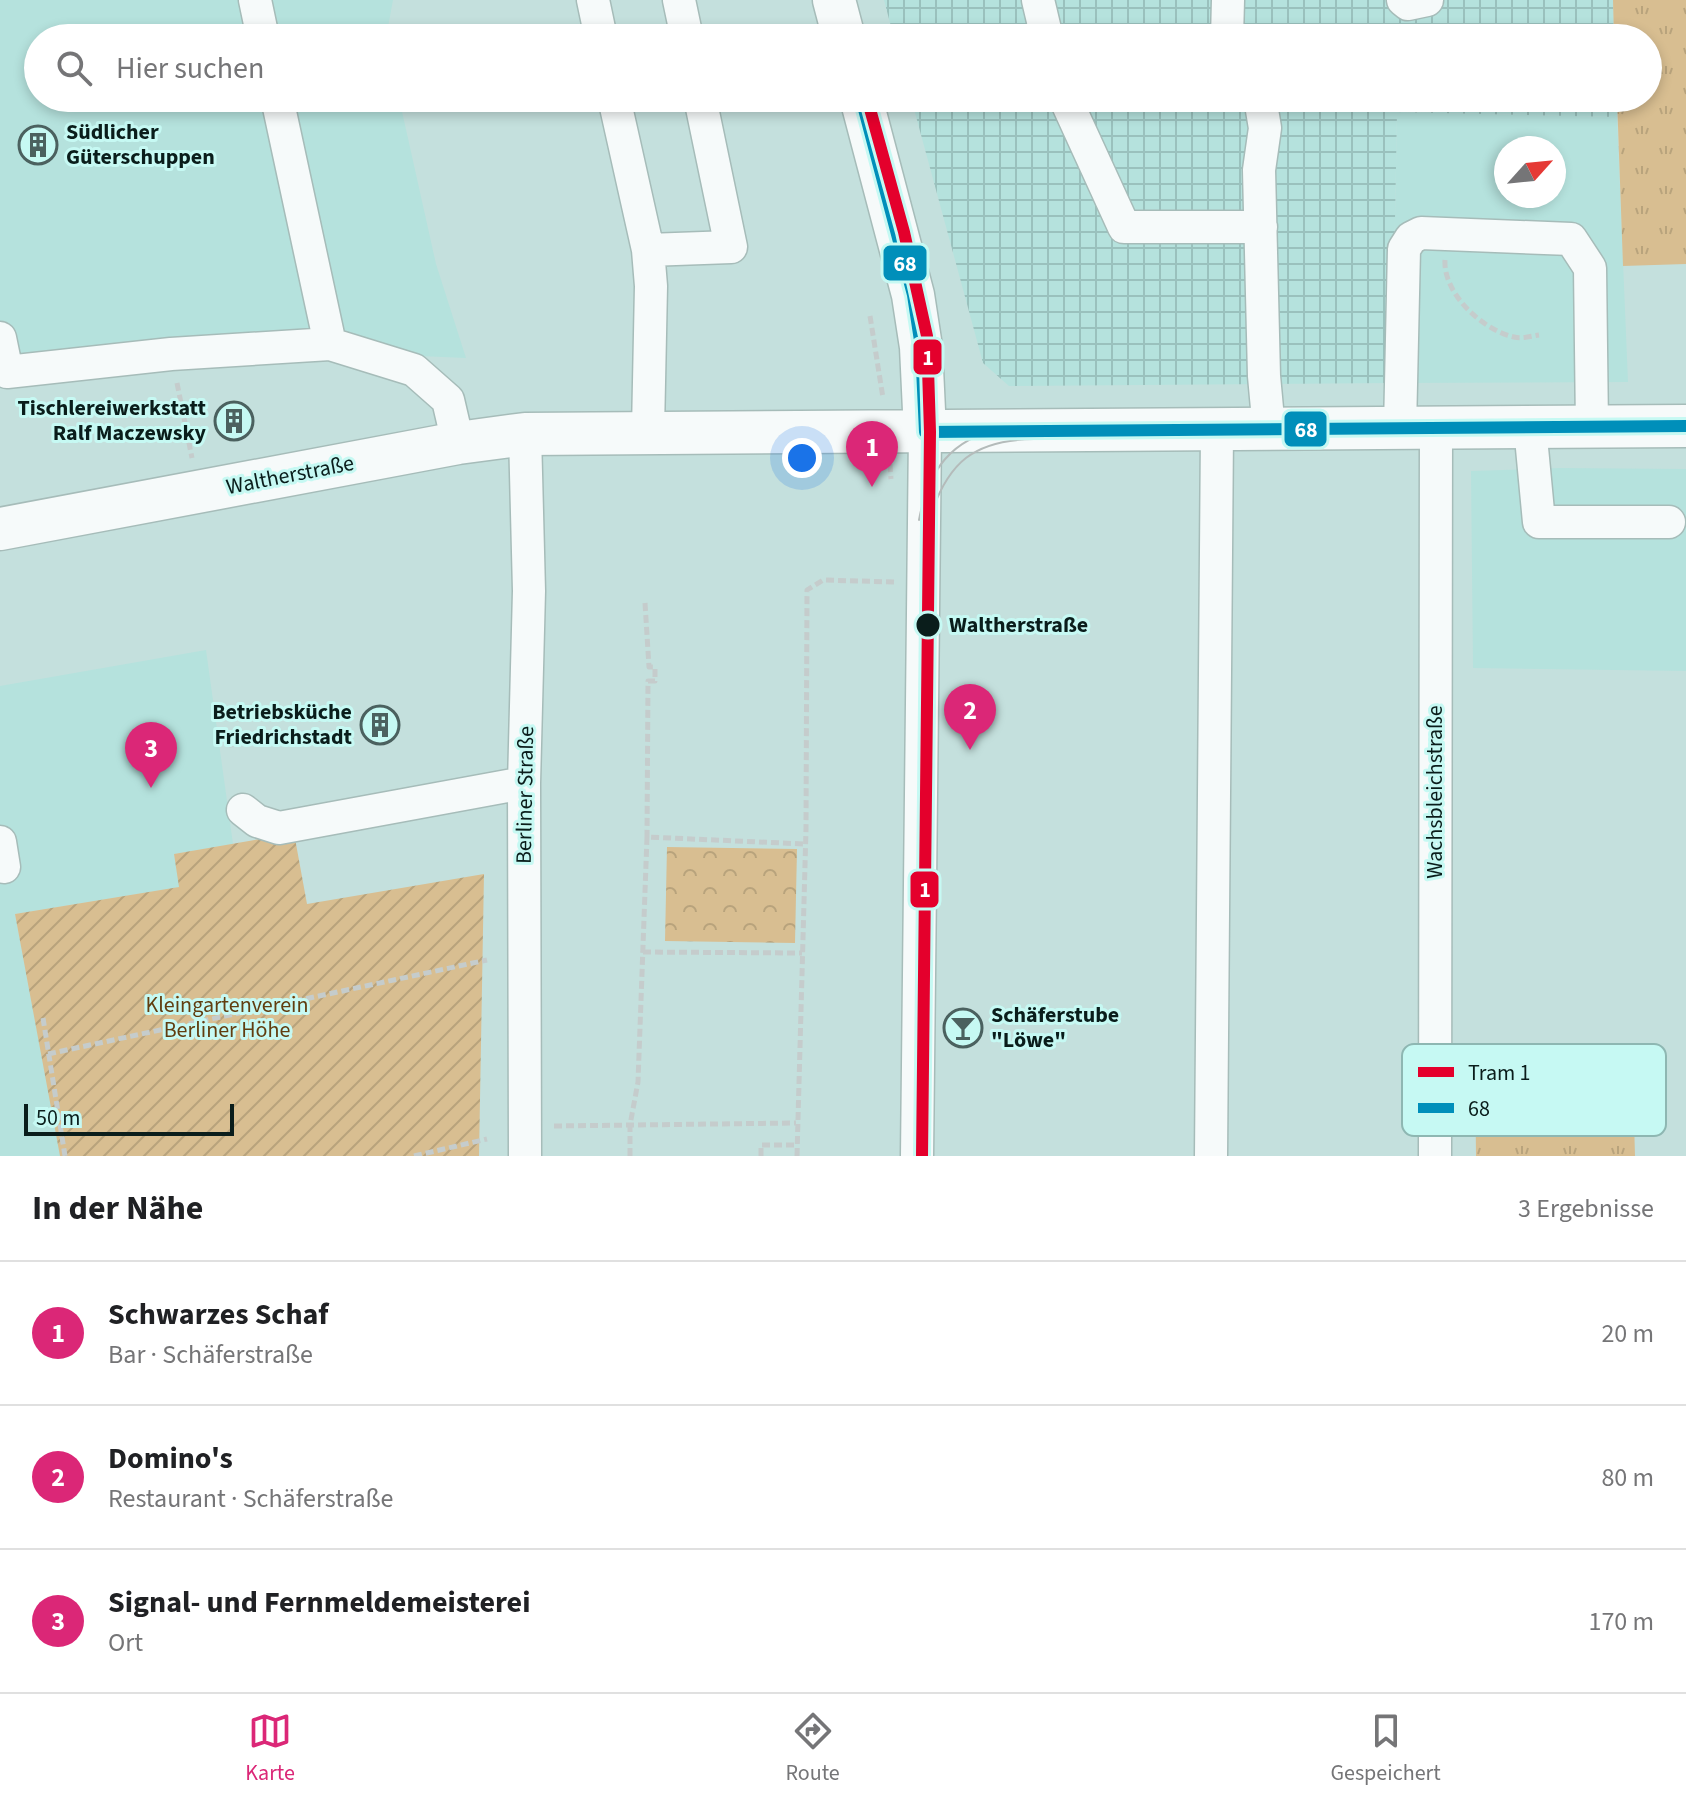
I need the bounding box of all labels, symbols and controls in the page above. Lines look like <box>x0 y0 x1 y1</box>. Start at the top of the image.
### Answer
search box <box>24 24 1662 112</box>
icon: search <box>52 46 96 90</box>
text: Hier suchen <box>116 47 264 90</box>
place label: Südlicher Güterschuppen <box>66 116 215 173</box>
building icon: Südlicher Güterschuppen <box>17 124 59 166</box>
north arrow <box>1494 136 1566 208</box>
line badge: 68 <box>882 244 928 282</box>
text: 68 <box>893 248 917 280</box>
line badge: 1 <box>912 338 943 376</box>
text: 1 <box>922 342 934 374</box>
place label: Tischlereiwerkstatt Ralf Maczewsky <box>17 392 207 449</box>
building icon: Tischlereiwerkstatt Ralf Maczewsky <box>213 400 255 442</box>
line badge: 68 <box>1283 410 1328 448</box>
text: 68 <box>1294 414 1318 446</box>
pin: 1 <box>846 421 898 487</box>
your location <box>782 438 822 478</box>
street label: Waltherstraße <box>223 447 357 503</box>
place label: Waltherstraße <box>949 609 1088 641</box>
marker: Waltherstraße <box>914 611 942 639</box>
pin: 2 <box>944 684 996 750</box>
place label: Betriebsküche Friedrichstadt <box>212 696 353 753</box>
building icon: Betriebsküche Friedrichstadt <box>359 704 401 746</box>
street label: Wachsbleichstraße <box>1419 705 1451 879</box>
pin: 3 <box>125 722 177 788</box>
street label: Berliner Straße <box>508 726 542 864</box>
line badge: 1 <box>909 870 940 909</box>
text: 1 <box>919 874 931 906</box>
park label: Kleingartenverein Berliner Höhe <box>145 989 309 1046</box>
place label: Schäferstube "Löwe" <box>991 999 1119 1056</box>
bar icon: Schäferstube "Löwe" <box>942 1007 984 1049</box>
legend <box>1402 1044 1666 1136</box>
text: Tram 1 <box>1468 1057 1531 1089</box>
text: 68 <box>1468 1093 1490 1125</box>
scale bar <box>24 1100 234 1136</box>
text: 50 m <box>36 1102 81 1134</box>
text: In der Nähe <box>32 1184 203 1233</box>
text: 3 Ergebnisse <box>1518 1190 1654 1227</box>
text: Schwarzes Schaf <box>108 1293 329 1336</box>
text: 1 <box>51 1315 65 1352</box>
text: 20 m <box>1601 1315 1654 1352</box>
text: Bar · Schäferstraße <box>108 1336 313 1373</box>
text: Domino's <box>108 1437 233 1480</box>
text: 2 <box>51 1459 65 1496</box>
text: 80 m <box>1601 1459 1654 1496</box>
text: Restaurant · Schäferstraße <box>108 1480 393 1517</box>
text: Signal- und Fernmeldemeisterei <box>108 1581 530 1624</box>
text: 3 <box>51 1603 65 1640</box>
text: 170 m <box>1588 1603 1654 1640</box>
text: Ort <box>108 1624 143 1661</box>
tab: Karte <box>245 1709 295 1789</box>
tab: Route <box>786 1709 840 1789</box>
tab: Gespeichert <box>1330 1709 1441 1789</box>

